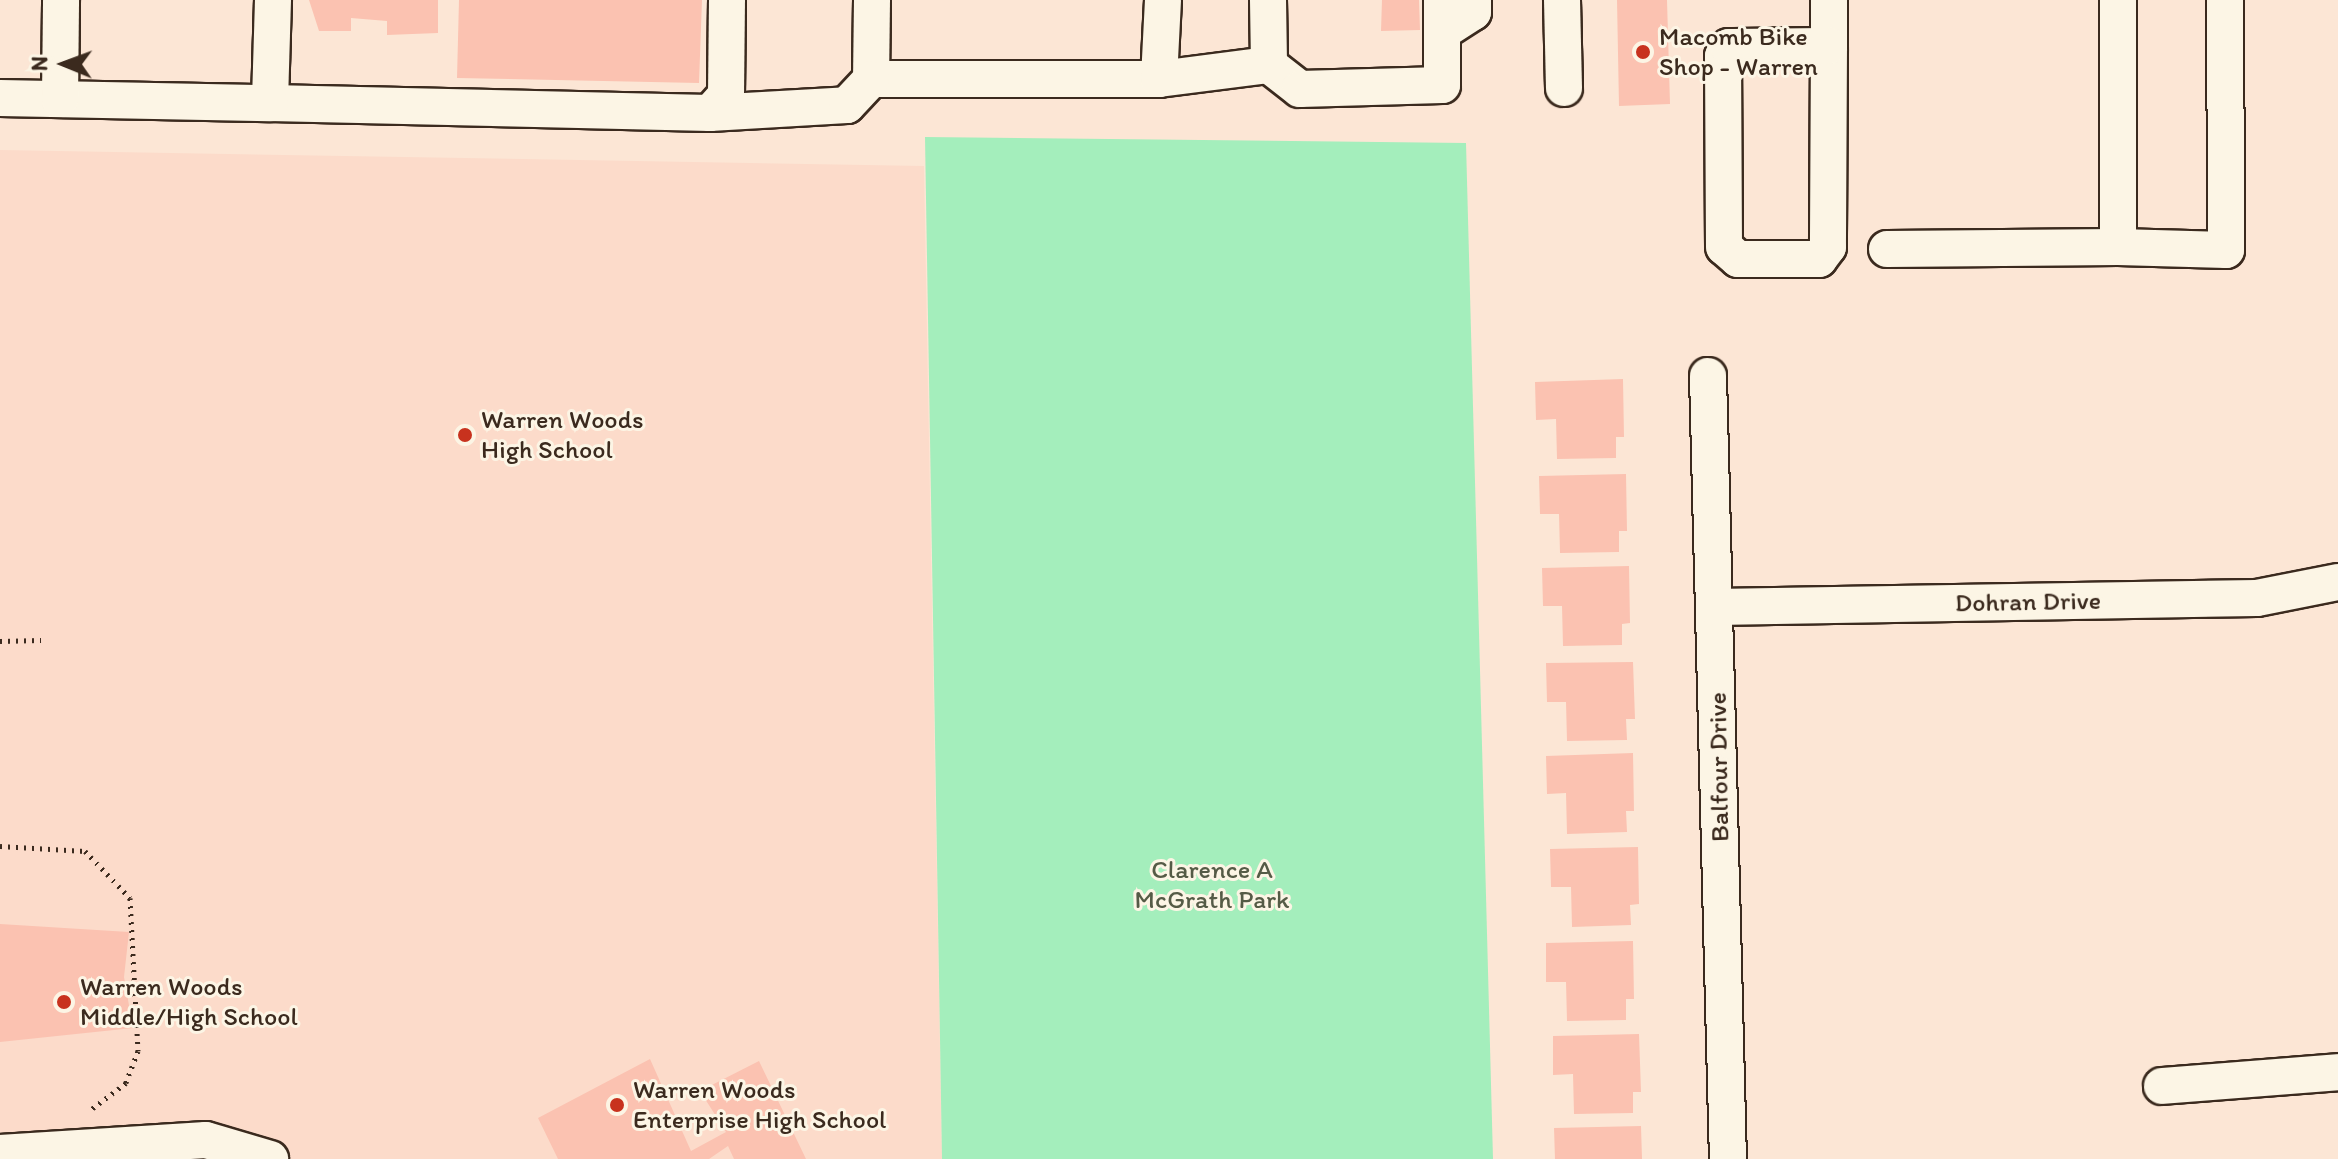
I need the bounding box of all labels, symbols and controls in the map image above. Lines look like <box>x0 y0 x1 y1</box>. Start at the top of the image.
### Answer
place label: Macomb Bike Shop - Warren <box>1659 21 1818 82</box>
north arrow <box>24 24 104 104</box>
marker: Macomb Bike Shop - Warren <box>1634 43 1652 61</box>
text: N <box>26 56 53 71</box>
place label: Warren Woods High School <box>481 404 643 466</box>
marker: Warren Woods High School <box>456 426 474 444</box>
street label: Dohran Drive <box>1955 585 2101 619</box>
street label: Balfour Drive <box>1702 692 1736 842</box>
park label: Clarence A McGrath Park <box>1135 854 1289 916</box>
place label: Warren Woods Middle/High School <box>80 971 297 1032</box>
marker: Warren Woods Middle/High School <box>55 993 73 1011</box>
place label: Warren Woods Enterprise High School <box>633 1074 886 1136</box>
marker: Warren Woods Enterprise High School <box>608 1096 626 1114</box>

